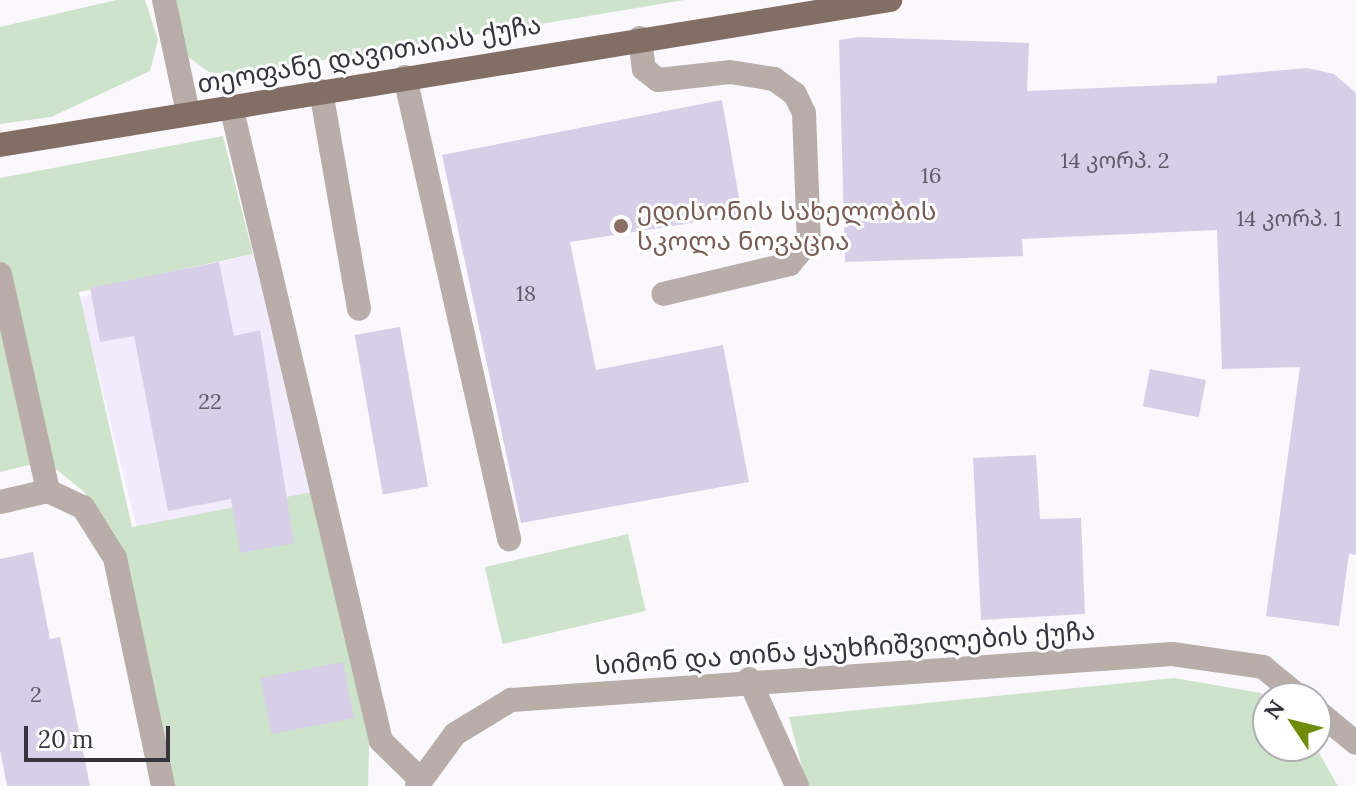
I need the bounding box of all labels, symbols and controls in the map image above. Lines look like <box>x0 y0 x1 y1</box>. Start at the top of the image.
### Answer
street label: თეოფანე დავითაიას ქუჩა <box>195 8 543 100</box>
house number: 14 კორპ. 2 <box>1060 148 1170 174</box>
house number: 16 <box>921 163 941 189</box>
place label: ედისონის სახელობის სკოლა ნოვაცია <box>637 195 936 256</box>
house number: 14 კორპ. 1 <box>1236 206 1342 232</box>
marker: ედისონის სახელობის სკოლა ნოვაცია <box>612 217 630 235</box>
house number: 18 <box>516 281 536 307</box>
house number: 22 <box>198 389 222 415</box>
street label: სიმონ და თინა ყაუხჩიშვილების ქუჩა <box>594 615 1096 681</box>
house number: 2 <box>30 682 42 708</box>
north arrow <box>1252 682 1332 762</box>
text: N <box>1258 694 1290 724</box>
scale bar <box>28 710 174 760</box>
text: 20 m <box>38 724 94 755</box>

